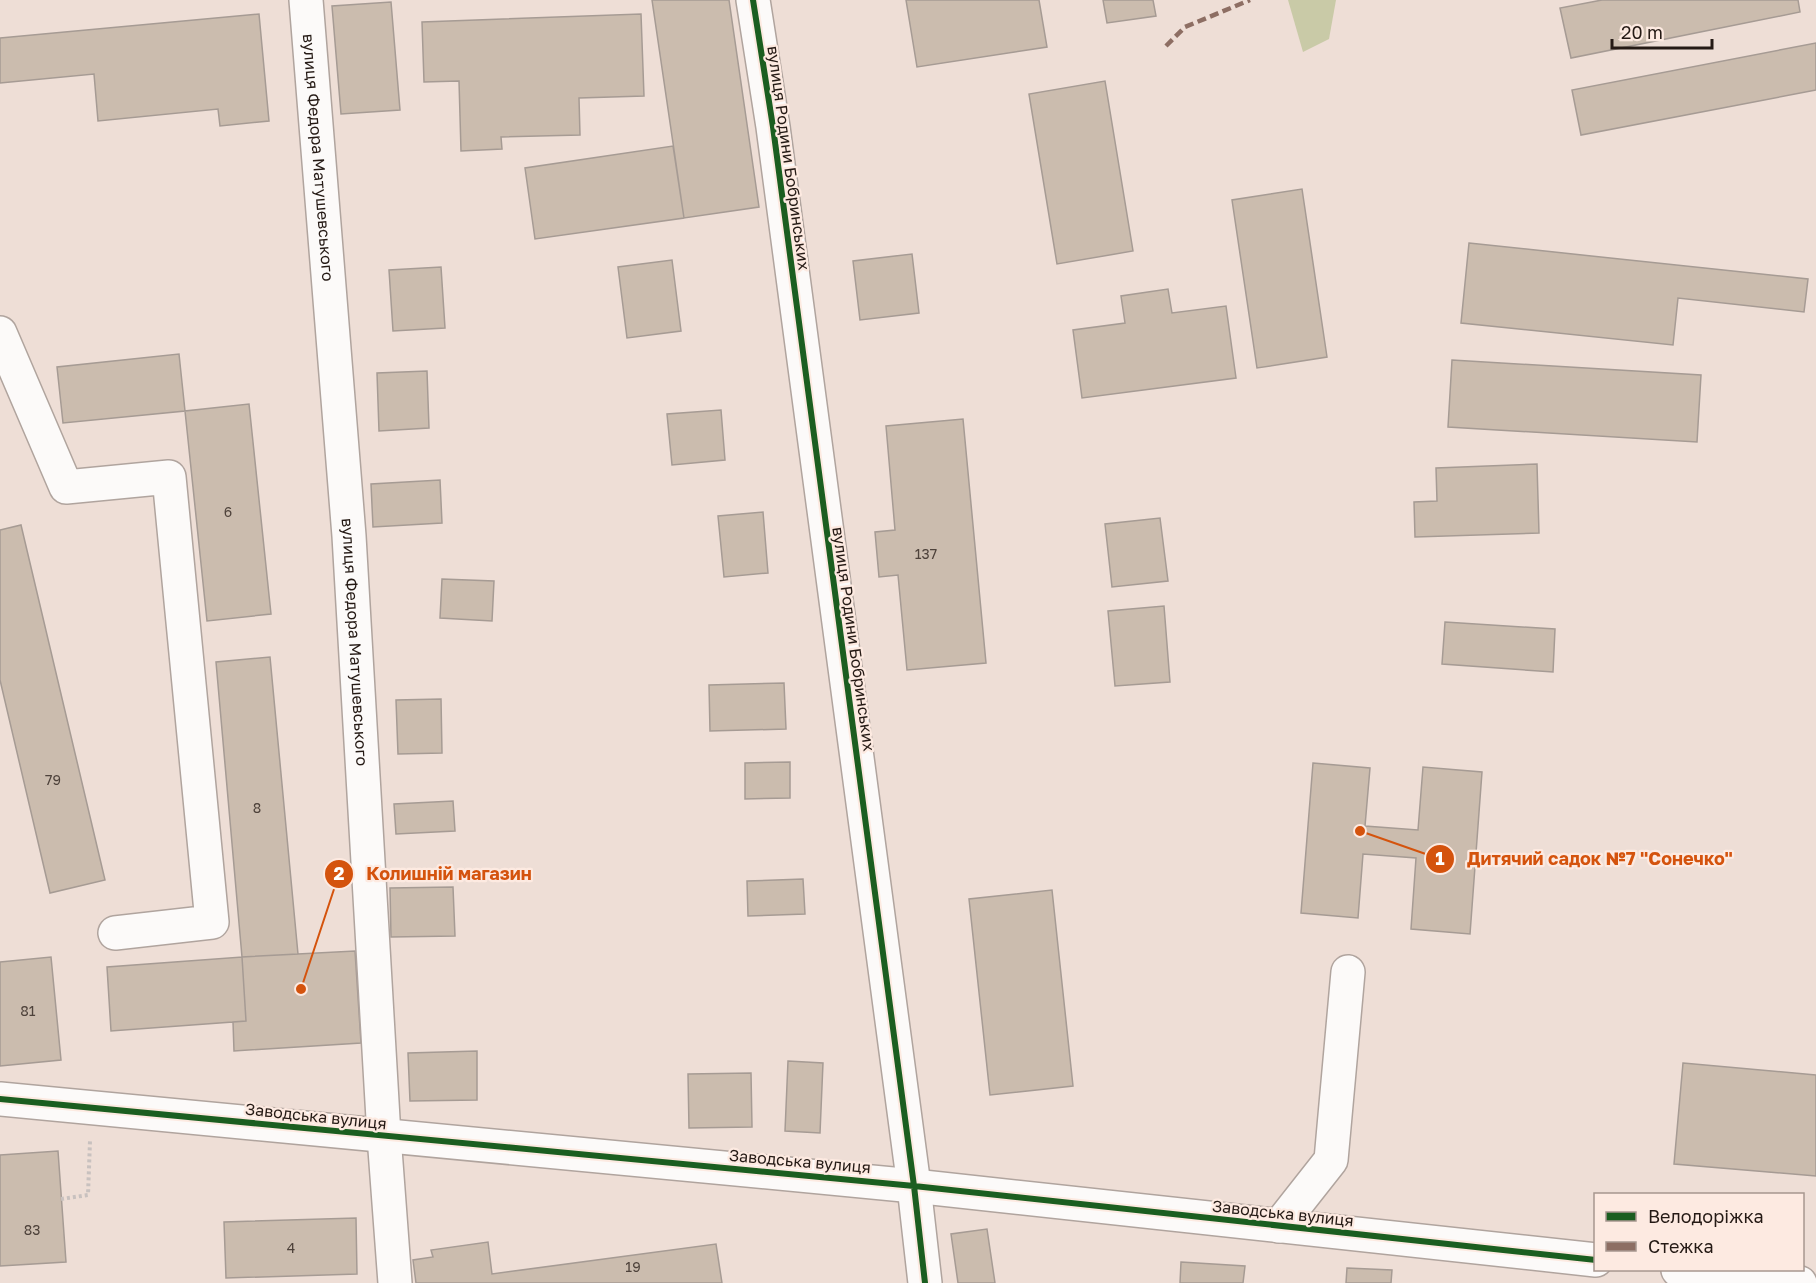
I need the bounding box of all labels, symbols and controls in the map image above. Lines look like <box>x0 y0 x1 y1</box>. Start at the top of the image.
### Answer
scale bar <box>1612 12 1712 50</box>
text: 20 m <box>1621 21 1663 43</box>
street label: вулиця Федора Матушевського <box>299 33 339 282</box>
street label: вулиця Родини Бобринських <box>763 45 815 272</box>
house number: 6 <box>224 503 232 520</box>
street label: вулиця Федора Матушевського <box>338 517 372 767</box>
street label: вулиця Родини Бобринських <box>828 526 880 753</box>
house number: 137 <box>915 545 937 562</box>
house number: 79 <box>45 771 61 788</box>
house number: 8 <box>253 799 261 816</box>
callout: Дитячий садок №7 "Сонечко" <box>1425 841 1745 877</box>
text: 1 <box>1435 847 1445 869</box>
text: Дитячий садок №7 "Сонечко" <box>1467 847 1733 869</box>
callout: Колишній магазин <box>324 856 544 892</box>
text: 2 <box>334 862 345 884</box>
text: Колишній магазин <box>366 862 532 884</box>
house number: 81 <box>20 1002 36 1019</box>
street label: Заводська вулиця <box>244 1099 388 1133</box>
street label: Заводська вулиця <box>728 1145 872 1177</box>
legend <box>1594 1193 1804 1271</box>
street label: Заводська вулиця <box>1211 1196 1355 1230</box>
text: Велодоріжка <box>1648 1205 1764 1227</box>
house number: 83 <box>24 1221 40 1238</box>
text: Стежка <box>1648 1235 1714 1257</box>
house number: 4 <box>287 1239 295 1256</box>
house number: 19 <box>625 1258 641 1275</box>

